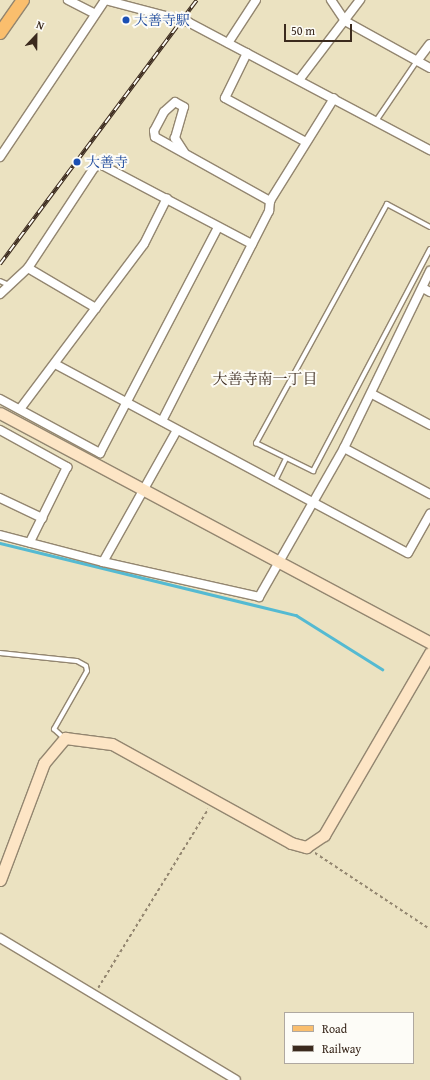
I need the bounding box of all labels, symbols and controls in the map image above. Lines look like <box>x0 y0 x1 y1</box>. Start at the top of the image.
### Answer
place label: 大善寺駅 <box>134 12 190 28</box>
marker: 大善寺駅 <box>121 15 131 25</box>
north arrow <box>16 16 56 56</box>
text: N <box>34 16 47 34</box>
scale bar <box>286 16 354 42</box>
text: 50 m <box>291 22 315 39</box>
place label: 大善寺 <box>86 154 128 170</box>
marker: 大善寺 <box>71 156 83 168</box>
district label: 大善寺南一丁目 <box>213 370 317 388</box>
legend <box>284 1012 414 1064</box>
text: Road <box>322 1020 347 1037</box>
text: Railway <box>322 1040 361 1057</box>

